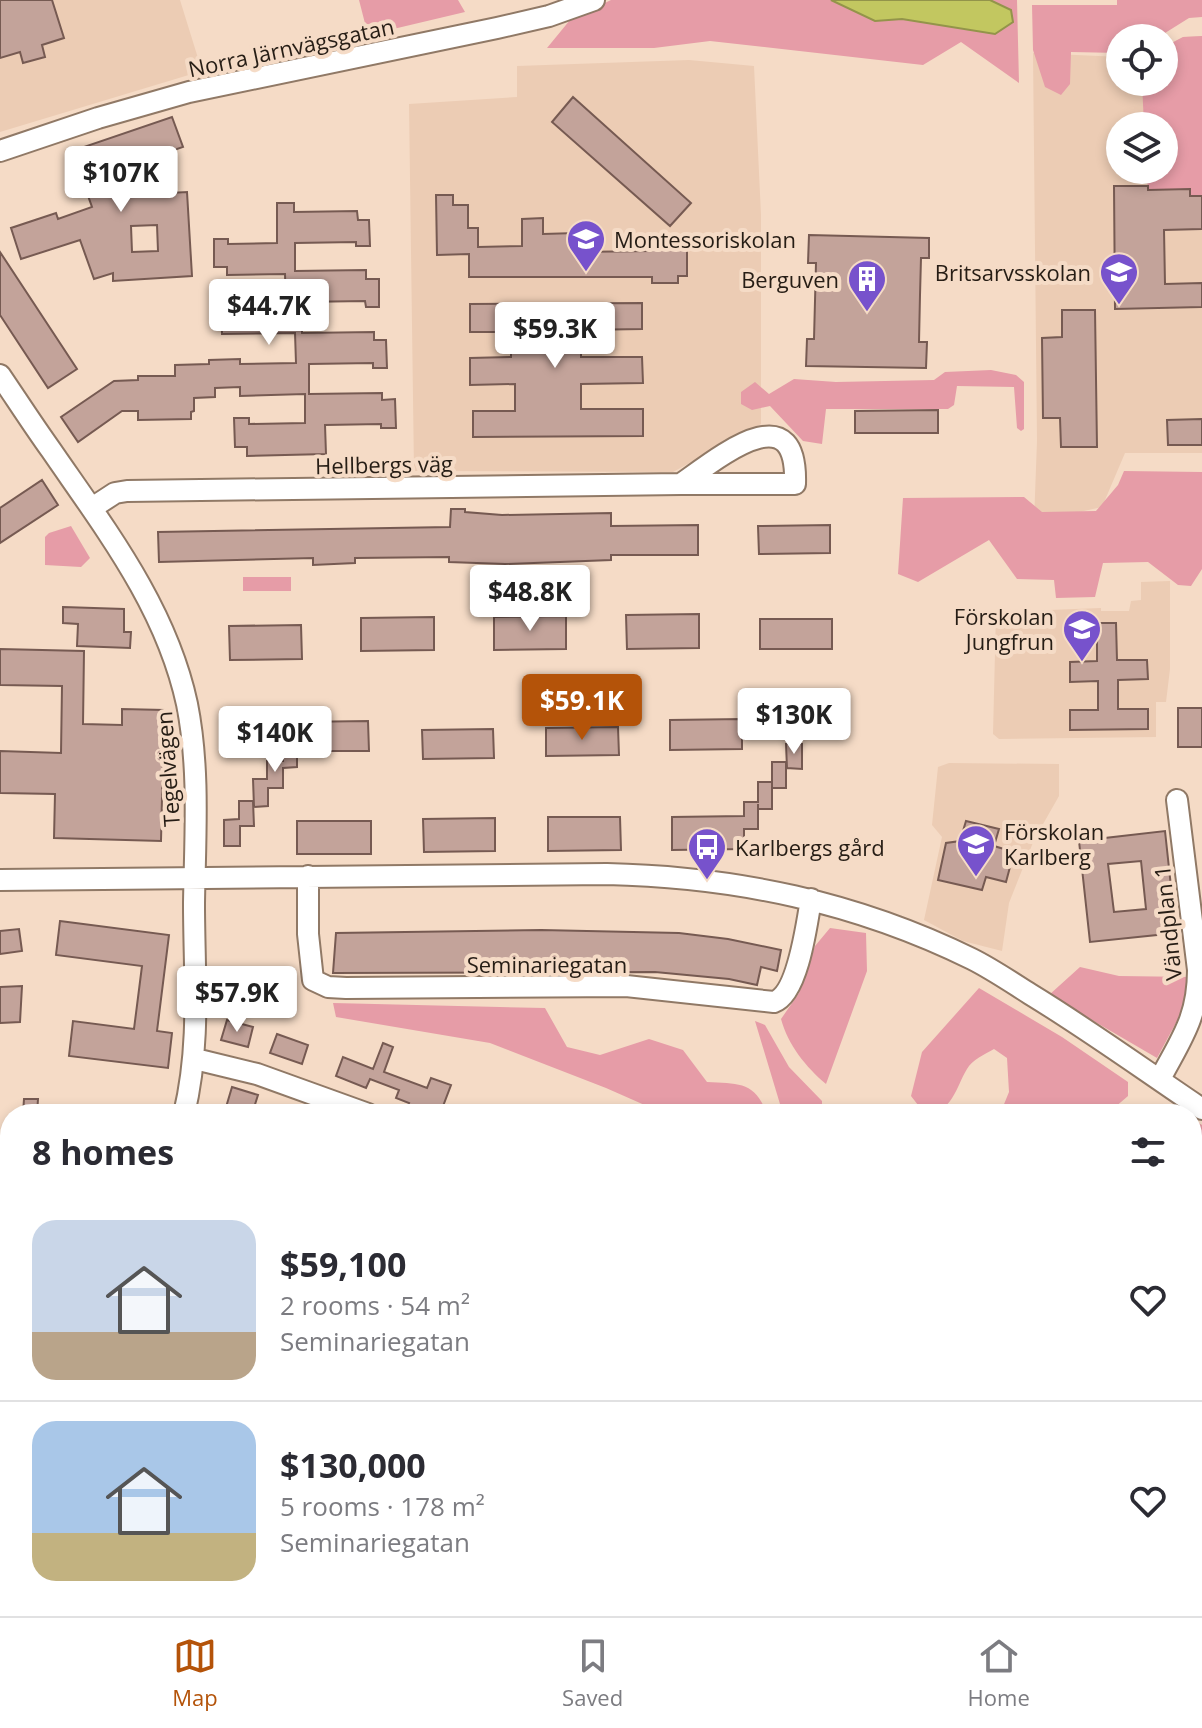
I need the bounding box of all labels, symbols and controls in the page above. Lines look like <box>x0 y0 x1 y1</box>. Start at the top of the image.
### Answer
street label: Norra Järnvägsgatan <box>185 11 397 83</box>
map controls <box>1106 24 1178 184</box>
button: locate <box>1106 24 1178 96</box>
button: layers <box>1106 112 1178 184</box>
pin: $107K <box>65 146 177 214</box>
text: $107K <box>83 154 159 190</box>
school or university icon: Montessoriskolan <box>565 218 607 273</box>
place label: Montessoriskolan <box>614 224 796 254</box>
school or university icon: Britsarvsskolan <box>1098 251 1140 306</box>
place label: Britsarvsskolan <box>935 257 1091 287</box>
building icon: Berguven <box>846 258 888 313</box>
place label: Berguven <box>741 264 839 294</box>
pin: $44.7K <box>204 279 334 347</box>
text: $44.7K <box>227 287 311 323</box>
pin: $59.3K <box>490 302 620 370</box>
text: $59.3K <box>513 310 597 346</box>
street label: Hellbergs väg <box>315 448 453 480</box>
pin: $48.8K <box>465 565 595 633</box>
text: $48.8K <box>488 573 572 609</box>
place label: Förskolan Jungfrun <box>954 601 1054 656</box>
school or university icon: Förskolan Jungfrun <box>1061 608 1103 663</box>
pin: $59.1K <box>517 674 647 742</box>
text: $59.1K <box>540 682 624 718</box>
pin: $130K <box>738 688 850 756</box>
text: $130K <box>756 696 832 732</box>
pin: $140K <box>219 706 331 774</box>
street label: Tegelvägen <box>148 710 186 828</box>
text: $140K <box>237 714 313 750</box>
place label: Förskolan Karlberg <box>1004 816 1104 871</box>
school or university icon: Förskolan Karlberg <box>955 823 997 878</box>
bus stop icon: Karlbergs gård <box>686 826 728 881</box>
place label: Karlbergs gård <box>735 832 885 862</box>
street label: Vändplan 1 <box>1146 864 1188 982</box>
street label: Seminariegatan <box>467 949 627 979</box>
pin: $57.9K <box>172 966 302 1034</box>
text: $57.9K <box>195 974 279 1010</box>
text: 8 homes <box>32 1129 174 1175</box>
icon: filters <box>1126 1130 1170 1174</box>
text: $59,100 <box>280 1241 406 1287</box>
icon: home <box>96 1252 192 1348</box>
icon: heart <box>1126 1278 1170 1322</box>
text: 2 rooms · 54 m² <box>280 1287 470 1323</box>
text: Seminariegatan <box>280 1323 470 1359</box>
text: $130,000 <box>280 1442 426 1488</box>
icon: home <box>96 1453 192 1549</box>
icon: heart <box>1126 1479 1170 1523</box>
text: 5 rooms · 178 m² <box>280 1488 485 1524</box>
text: Seminariegatan <box>280 1524 470 1560</box>
tab: Map <box>172 1634 218 1712</box>
tab: Saved <box>562 1634 623 1712</box>
tab: Home <box>968 1634 1030 1712</box>

